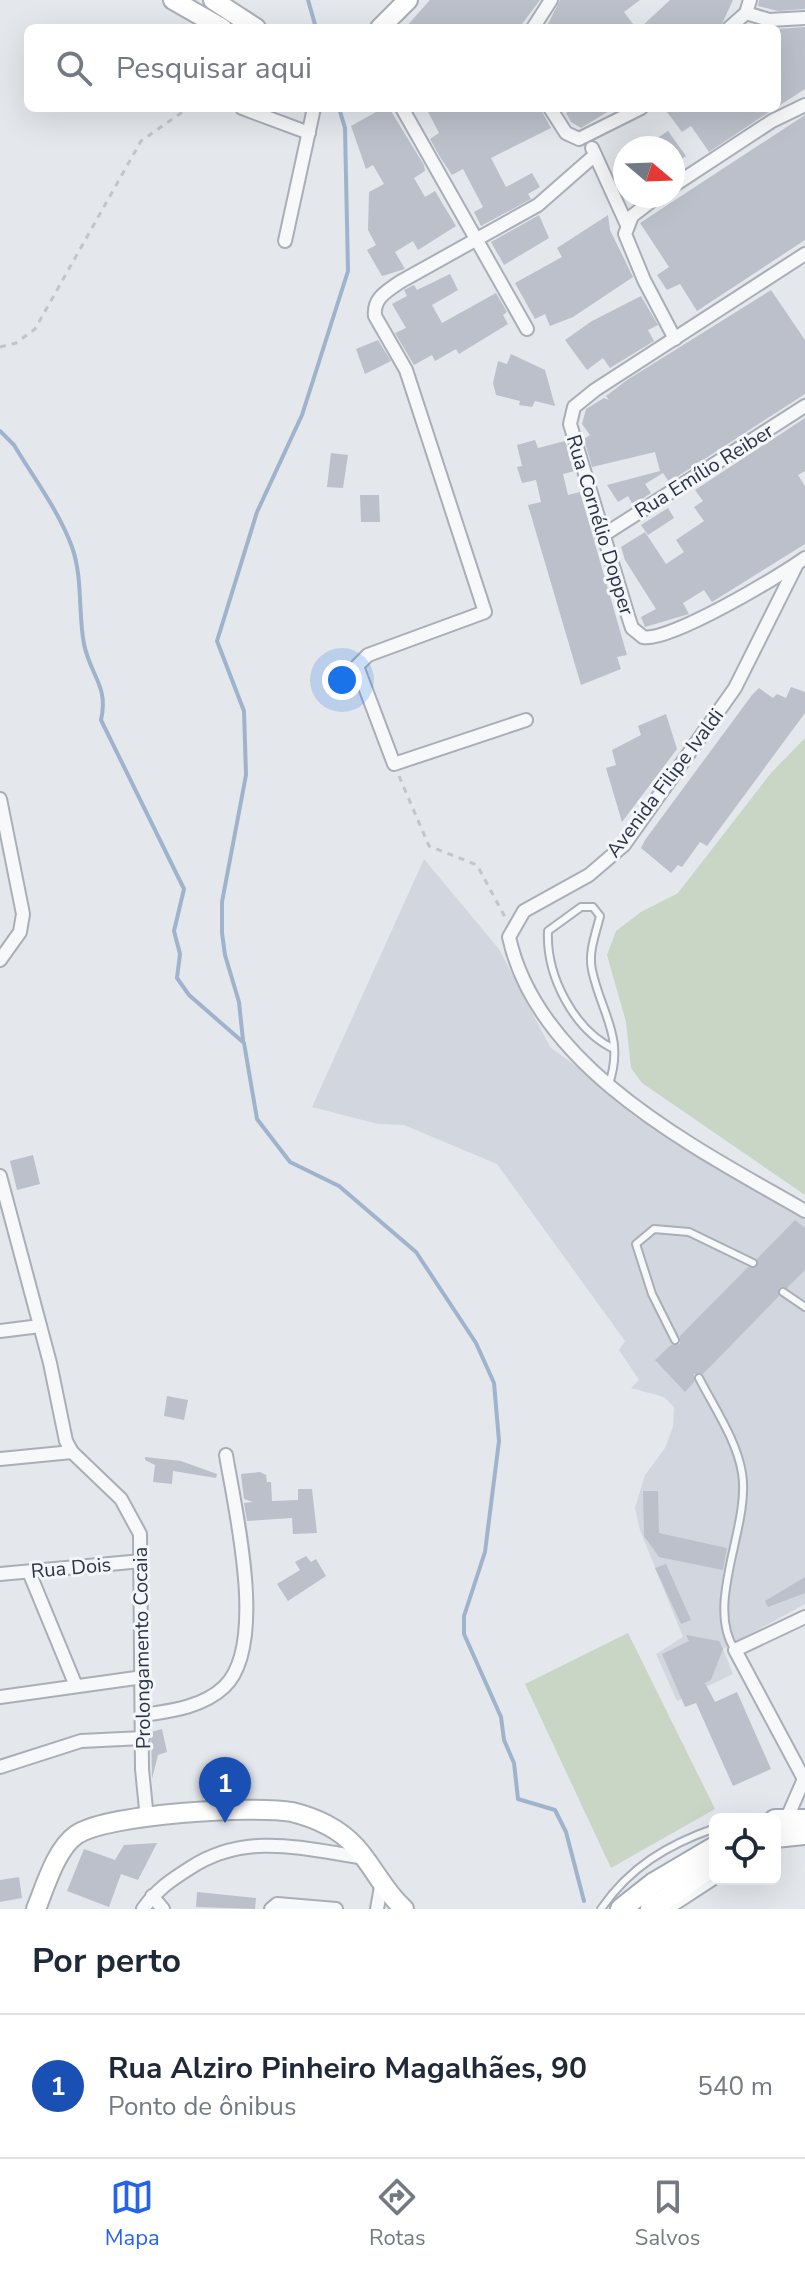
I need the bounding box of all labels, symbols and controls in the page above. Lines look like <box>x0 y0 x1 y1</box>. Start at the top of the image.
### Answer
search box <box>24 24 781 112</box>
icon: search <box>52 46 96 90</box>
text: Pesquisar aqui <box>116 48 312 89</box>
north arrow <box>613 136 685 208</box>
street label: Rua Emílio Reiber <box>630 417 778 525</box>
street label: Rua Cornélio Dopper <box>560 432 640 618</box>
your location <box>322 660 362 700</box>
street label: Avenida Filipe Ivaldi <box>600 703 730 863</box>
street label: Prolongamento Cocaia <box>127 1547 157 1749</box>
street label: Rua Dois <box>30 1551 112 1585</box>
pin: 1 <box>199 1757 251 1823</box>
map controls <box>709 1813 781 1885</box>
button: locate <box>709 1813 781 1885</box>
text: Por perto <box>32 1938 181 1984</box>
text: Rua Alziro Pinheiro Magalhães, 90 <box>108 2048 587 2089</box>
text: 1 <box>50 2069 66 2104</box>
text: 540 m <box>697 2069 773 2104</box>
text: Ponto de ônibus <box>108 2089 296 2124</box>
tab: Mapa <box>105 2175 160 2253</box>
tab: Rotas <box>369 2175 426 2253</box>
tab: Salvos <box>635 2175 700 2253</box>

